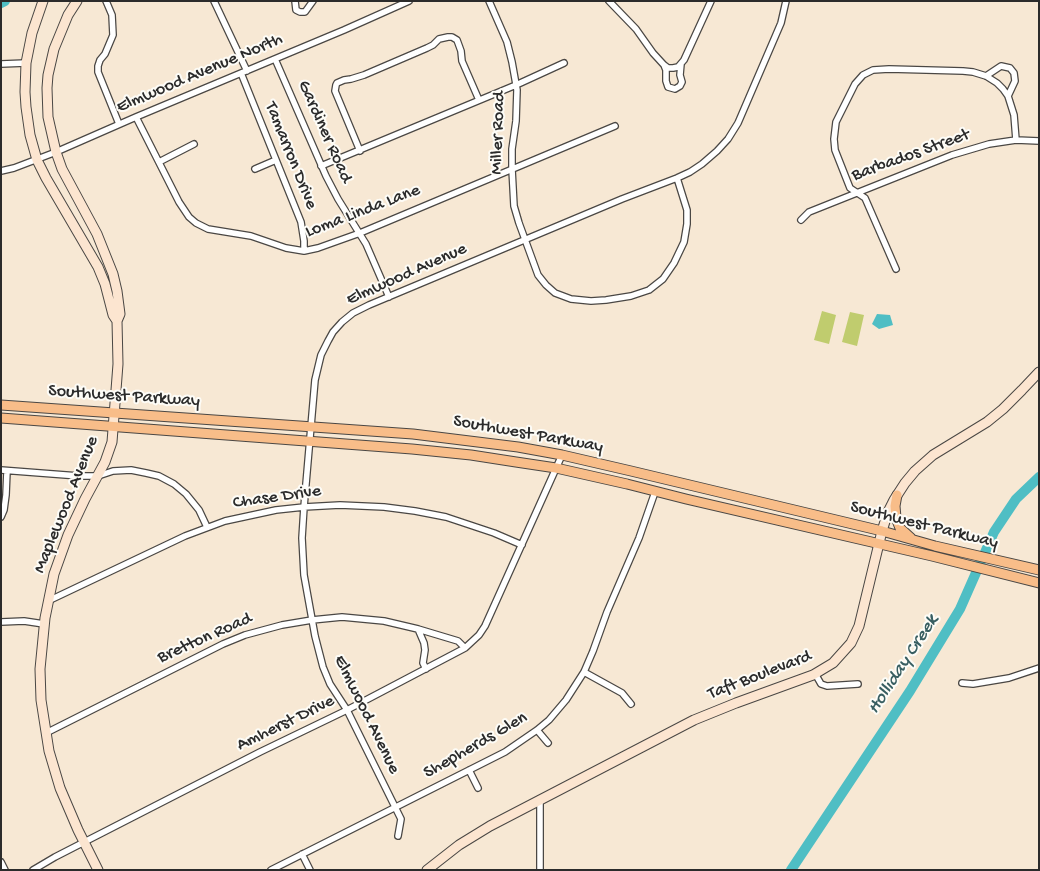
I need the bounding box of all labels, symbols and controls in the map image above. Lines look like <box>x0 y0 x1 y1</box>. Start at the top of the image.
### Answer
street label: Elmwood Avenue North <box>114 29 286 119</box>
street label: Gardiner Road <box>292 77 356 187</box>
street label: Miller Road <box>487 91 511 175</box>
street label: Tamarron Drive <box>259 99 321 213</box>
street label: Barbados Street <box>849 125 973 187</box>
street label: Loma Linda Lane <box>303 180 423 244</box>
street label: Elmwood Avenue <box>343 239 471 311</box>
street label: Southwest Parkway <box>48 381 200 413</box>
street label: Southwest Parkway <box>451 411 605 459</box>
street label: Maplewood Avenue <box>30 433 104 577</box>
street label: Chase Drive <box>232 481 322 515</box>
street label: Southwest Parkway <box>848 497 1000 555</box>
street label: Bretton Road <box>154 609 256 669</box>
water label: Holliday Creek <box>863 611 945 719</box>
street label: Taft Boulevard <box>705 646 815 706</box>
street label: Elmwood Avenue <box>328 652 404 778</box>
street label: Amherst Drive <box>234 691 338 757</box>
street label: Shepherds Glen <box>420 708 532 784</box>

